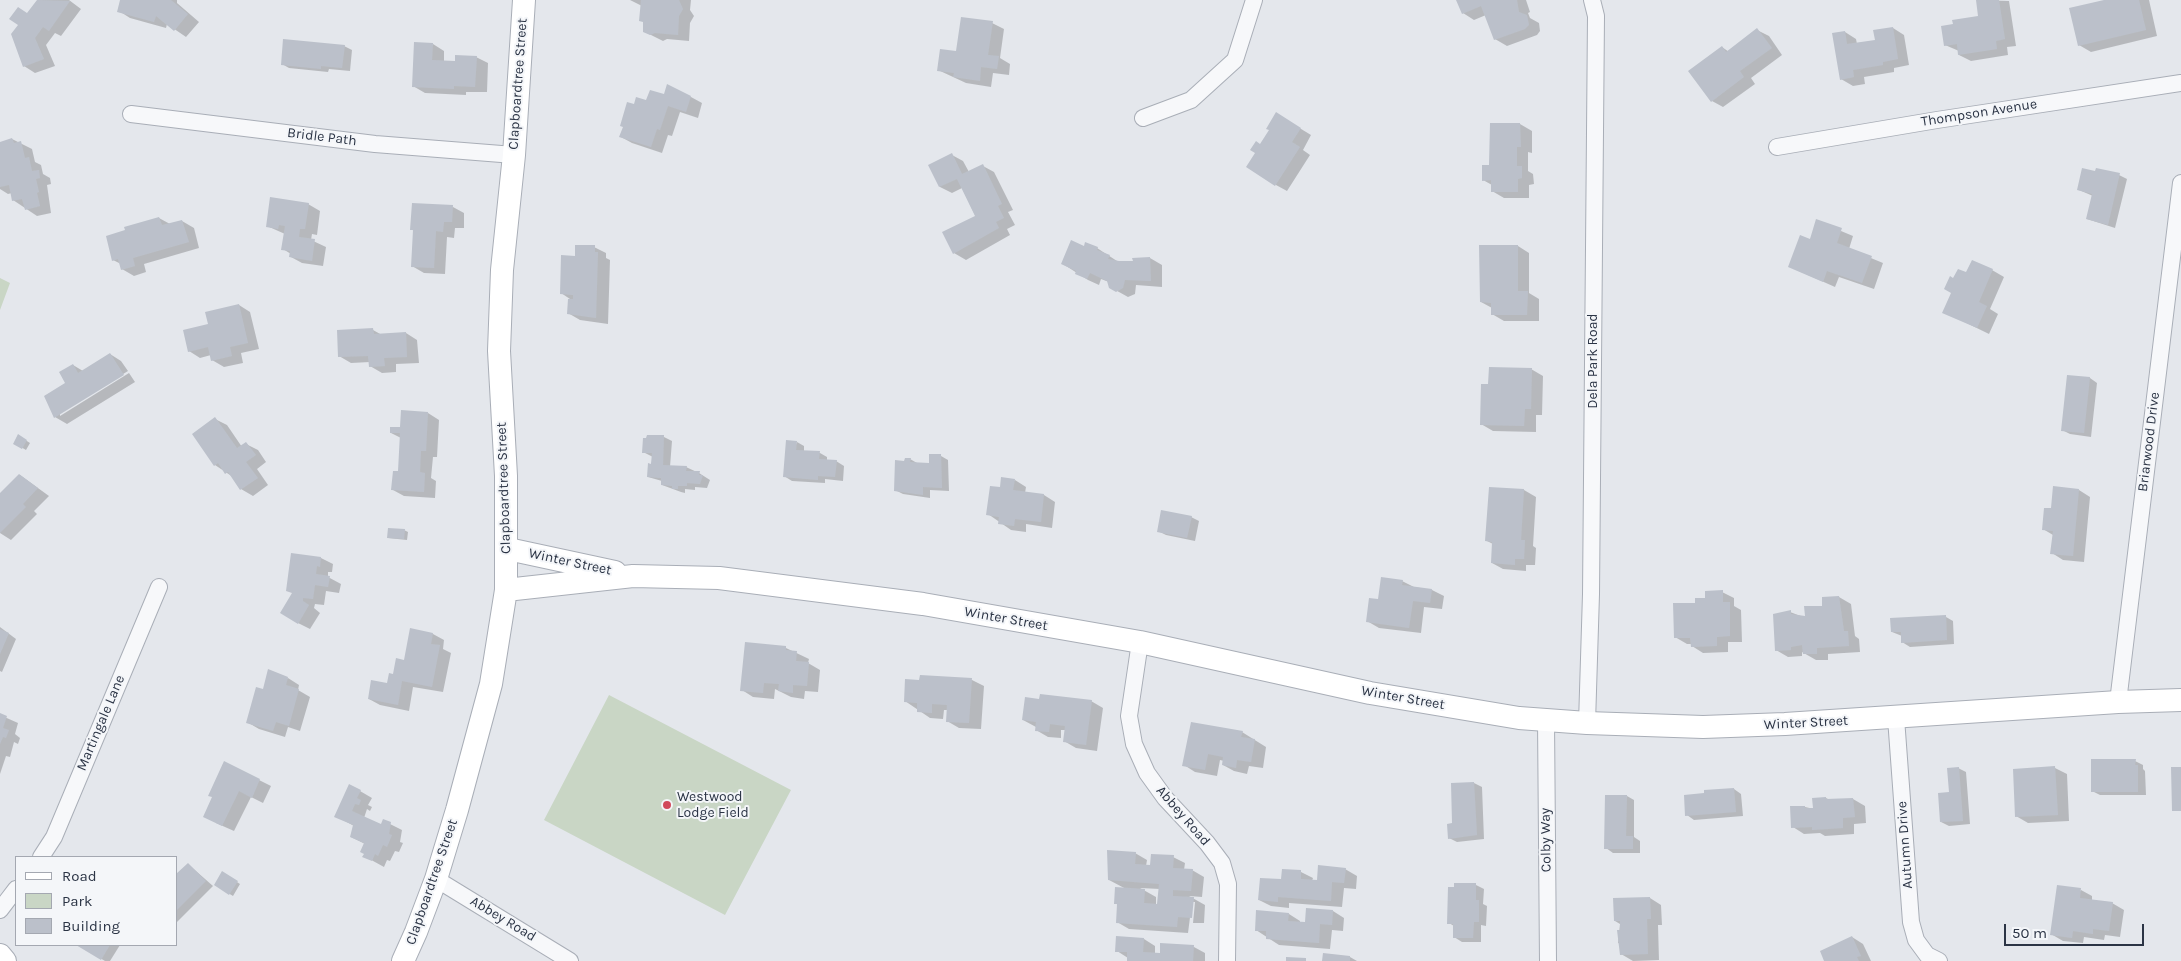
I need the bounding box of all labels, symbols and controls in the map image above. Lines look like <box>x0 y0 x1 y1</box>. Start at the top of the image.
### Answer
street label: Clapboardtree Street <box>505 18 531 150</box>
street label: Thompson Avenue <box>1920 96 2038 130</box>
street label: Bridle Path <box>286 124 358 150</box>
street label: Dela Park Road <box>1585 313 1601 409</box>
street label: Briarwood Drive <box>2135 391 2163 493</box>
street label: Clapboardtree Street <box>493 422 515 554</box>
street label: Winter Street <box>527 545 613 579</box>
street label: Winter Street <box>963 603 1049 635</box>
street label: Martingale Lane <box>73 673 129 773</box>
street label: Winter Street <box>1360 682 1446 714</box>
street label: Winter Street <box>1763 712 1849 734</box>
street label: Abbey Road <box>1152 783 1214 849</box>
place label: Westwood Lodge Field <box>677 789 749 822</box>
marker: Westwood Lodge Field <box>661 799 673 811</box>
street label: Autumn Drive <box>1894 801 1916 889</box>
street label: Colby Way <box>1537 808 1555 872</box>
street label: Clapboardtree Street <box>403 817 461 947</box>
legend <box>15 856 178 946</box>
text: Road <box>62 867 97 885</box>
text: Park <box>62 892 92 910</box>
street label: Abbey Road <box>467 893 539 945</box>
scale bar <box>2006 914 2146 946</box>
text: Building <box>62 917 120 935</box>
text: 50 m <box>2012 924 2047 942</box>

